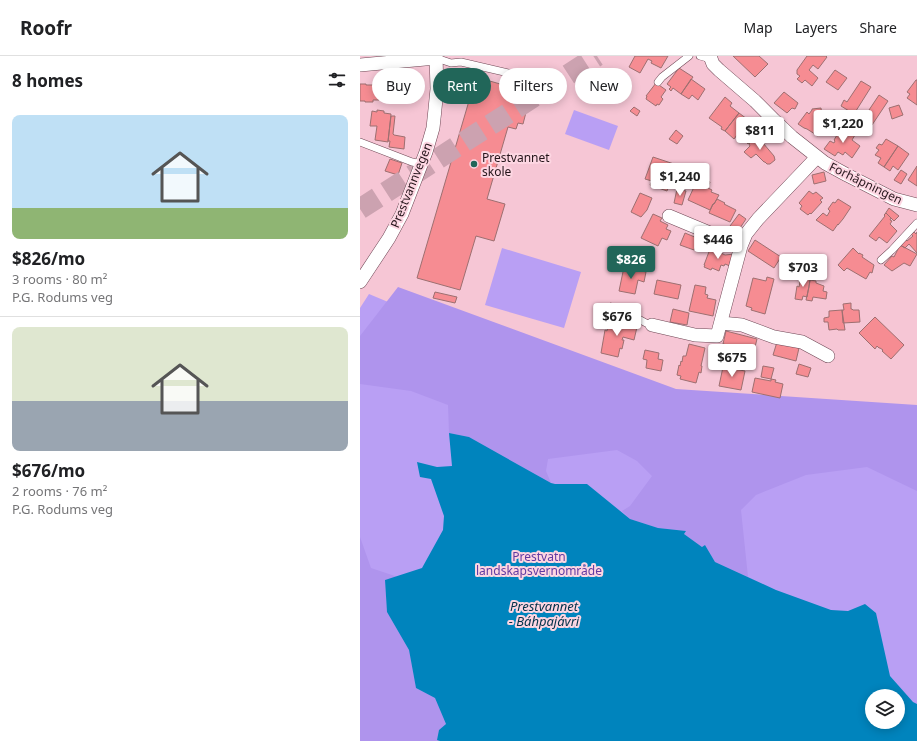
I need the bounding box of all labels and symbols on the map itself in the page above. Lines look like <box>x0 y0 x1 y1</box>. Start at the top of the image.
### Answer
pin: $1,220 <box>810 110 876 144</box>
pin: $811 <box>736 117 784 151</box>
street label: Prestvannvegen <box>386 140 436 230</box>
place label: Prestvannet skole <box>482 149 550 180</box>
street label: Forhåpningen <box>827 158 905 208</box>
marker: Prestvannet skole <box>469 159 479 169</box>
pin: $1,240 <box>647 163 713 197</box>
pin: $446 <box>694 226 742 260</box>
pin: $826 <box>607 246 655 280</box>
pin: $703 <box>779 254 827 288</box>
pin: $676 <box>593 303 641 337</box>
pin: $675 <box>708 344 756 378</box>
park label: Prestvatn landskapsvernområde <box>476 548 602 579</box>
water label: Prestvannet - Báhpajávri <box>509 597 580 630</box>

